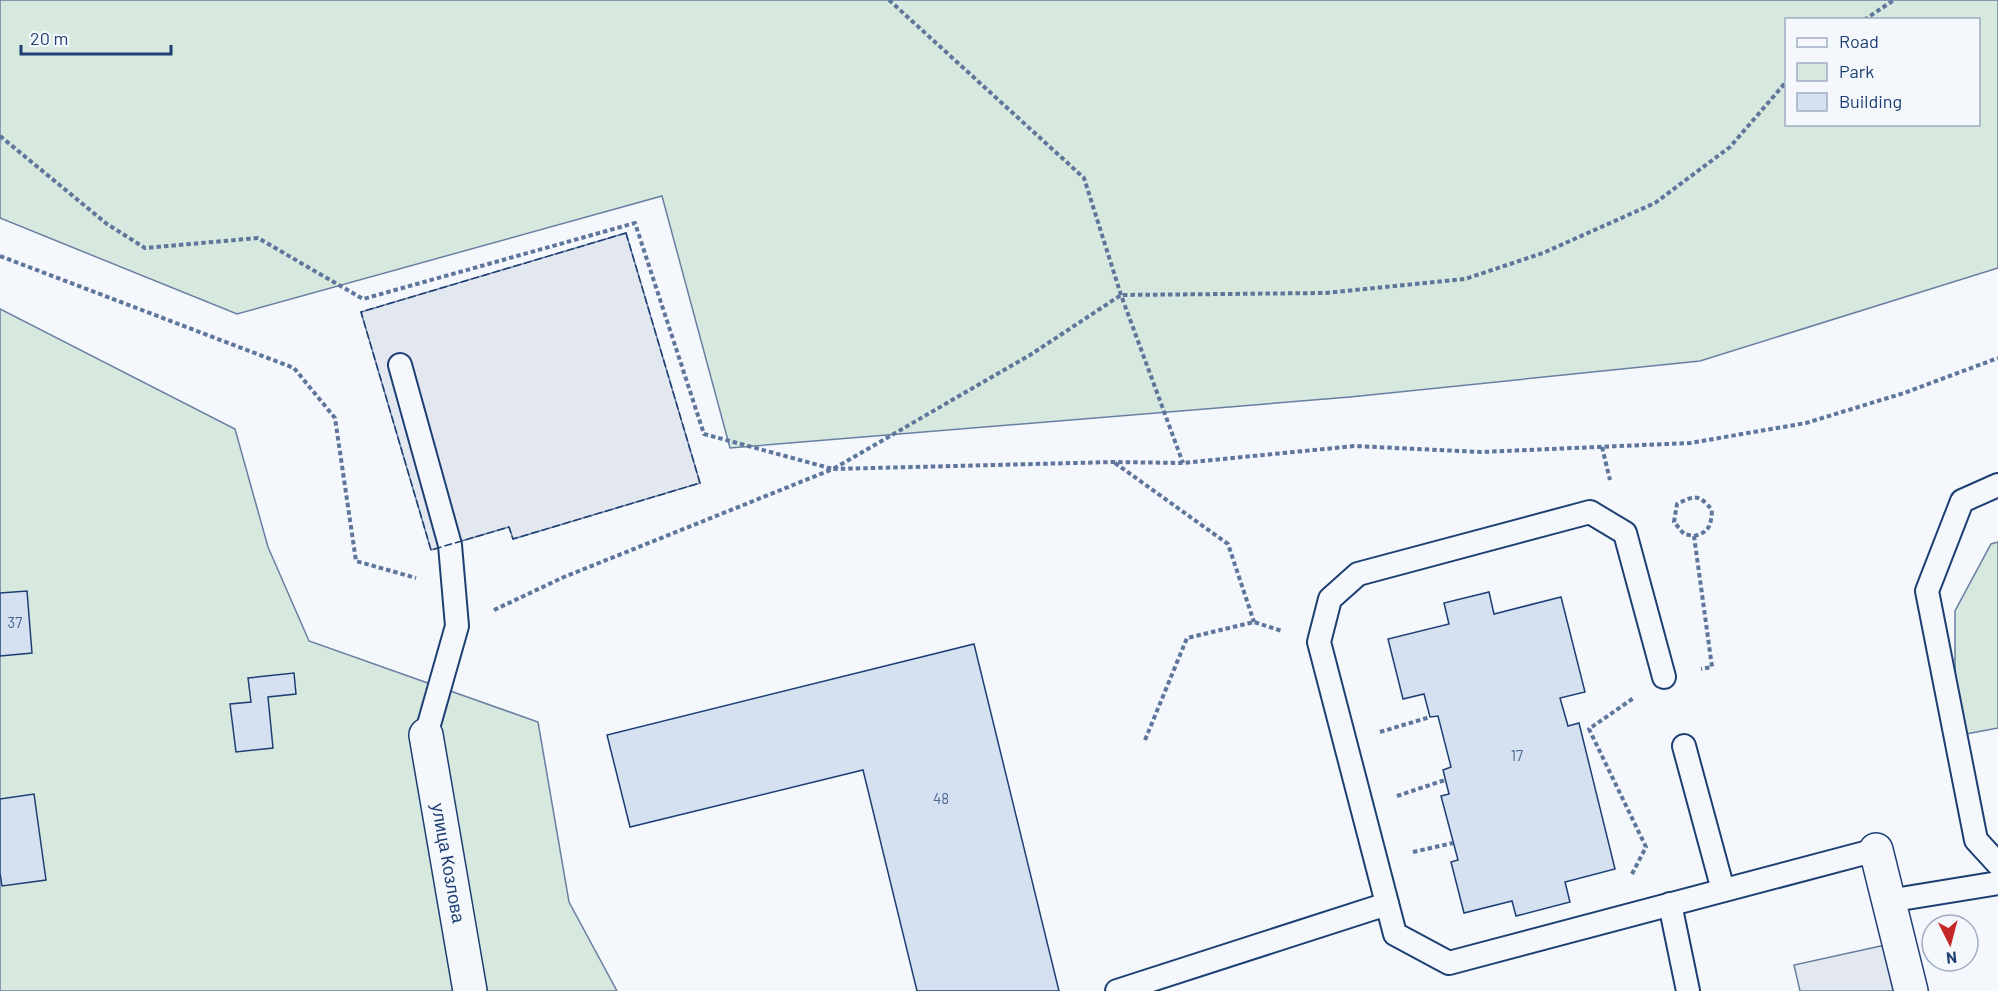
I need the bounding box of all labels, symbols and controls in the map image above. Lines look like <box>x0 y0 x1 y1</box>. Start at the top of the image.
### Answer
scale bar <box>21 18 171 56</box>
legend <box>1785 18 1980 126</box>
text: 20 m <box>30 27 68 49</box>
text: Road <box>1839 30 1879 52</box>
text: Park <box>1839 60 1874 82</box>
text: Building <box>1839 90 1902 112</box>
house number: 37 <box>8 613 22 631</box>
house number: 17 <box>1511 746 1523 764</box>
house number: 48 <box>933 789 949 807</box>
street label: улица Козлова <box>428 801 471 926</box>
north arrow <box>1920 913 1980 973</box>
text: N <box>1945 948 1958 968</box>

